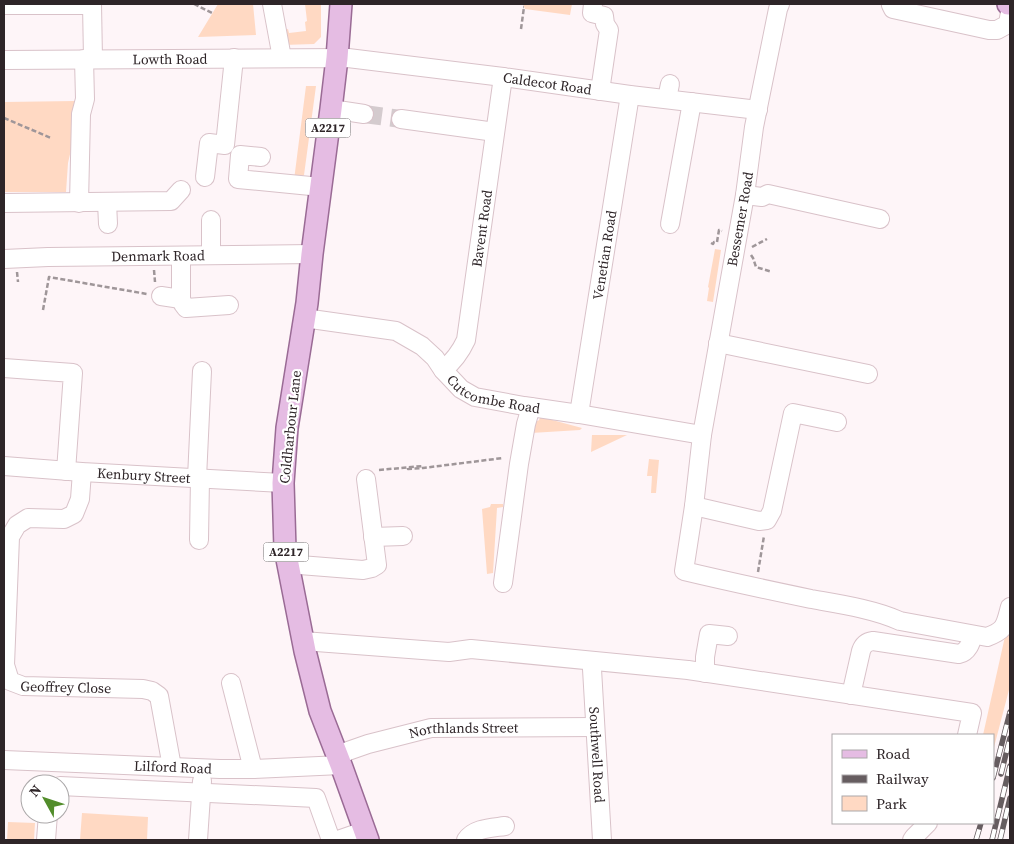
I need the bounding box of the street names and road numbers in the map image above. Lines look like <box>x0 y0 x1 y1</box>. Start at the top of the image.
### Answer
street label: Lowth Road <box>132 49 208 69</box>
street label: Caldecot Road <box>502 67 593 99</box>
road number: A2217 <box>306 119 350 138</box>
street label: Bessemer Road <box>722 170 758 268</box>
street label: Bavent Road <box>466 188 497 268</box>
street label: Venetian Road <box>587 209 621 301</box>
street label: Denmark Road <box>111 245 205 266</box>
street label: Coldharbour Lane <box>274 369 306 485</box>
street label: Cutcombe Road <box>442 370 542 418</box>
street label: Kenbury Street <box>96 463 191 488</box>
road number: A2217 <box>264 542 308 562</box>
street label: Geoffrey Close <box>20 676 111 698</box>
street label: Southwell Road <box>584 706 610 804</box>
street label: Northlands Street <box>406 717 519 743</box>
street label: Lilford Road <box>133 755 212 779</box>

